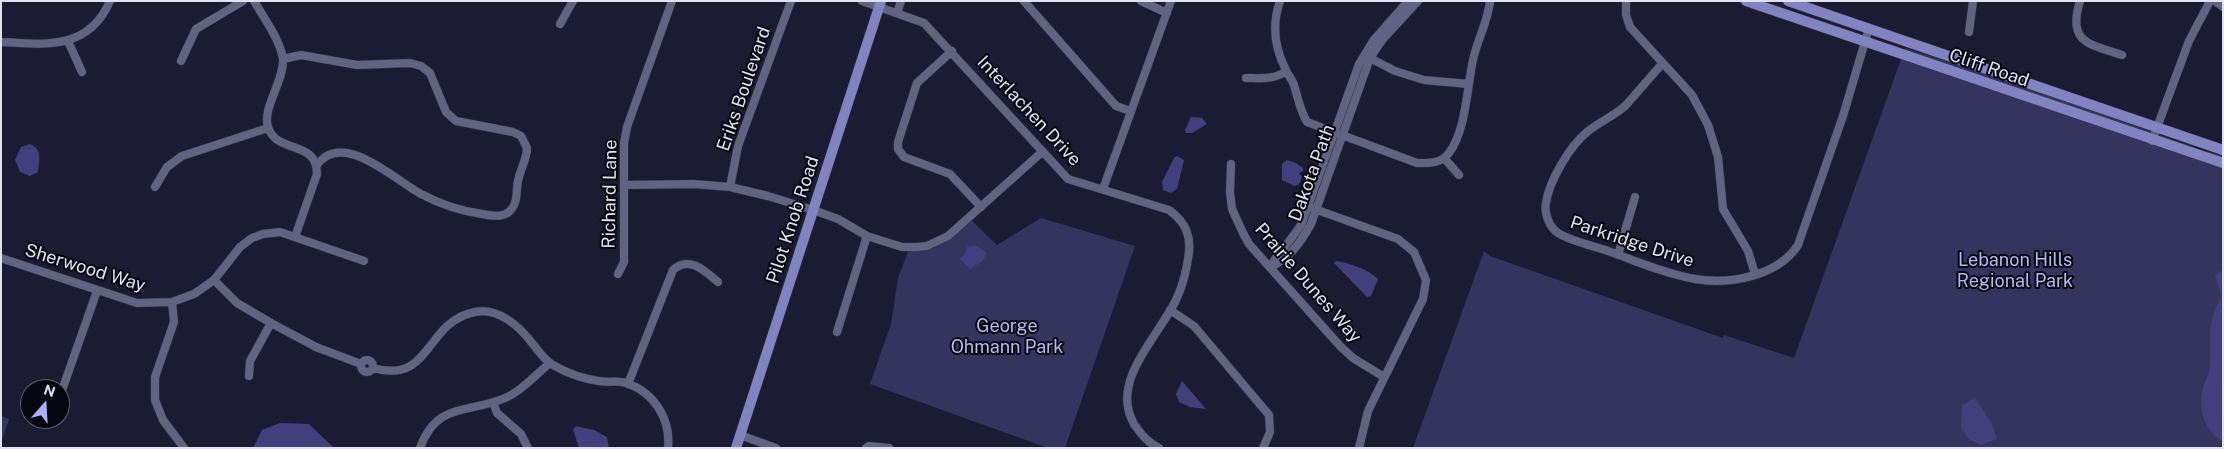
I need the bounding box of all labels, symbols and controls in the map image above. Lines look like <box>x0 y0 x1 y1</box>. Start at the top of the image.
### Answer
street label: Eriks Boulevard <box>713 24 775 154</box>
street label: Cliff Road <box>1946 44 2032 92</box>
street label: Interlachen Drive <box>973 52 1085 170</box>
street label: Dakota Path <box>1285 122 1339 224</box>
street label: Richard Lane <box>598 139 622 249</box>
street label: Pilot Knob Road <box>762 154 824 286</box>
street label: Parkridge Drive <box>1567 212 1697 272</box>
street label: Prairie Dunes Way <box>1250 219 1366 347</box>
street label: Sherwood Way <box>22 239 148 297</box>
park label: Lebanon Hills Regional Park <box>1957 249 2073 292</box>
park label: George Ohmann Park <box>951 315 1063 358</box>
north arrow <box>20 379 70 429</box>
text: N <box>42 381 57 400</box>

